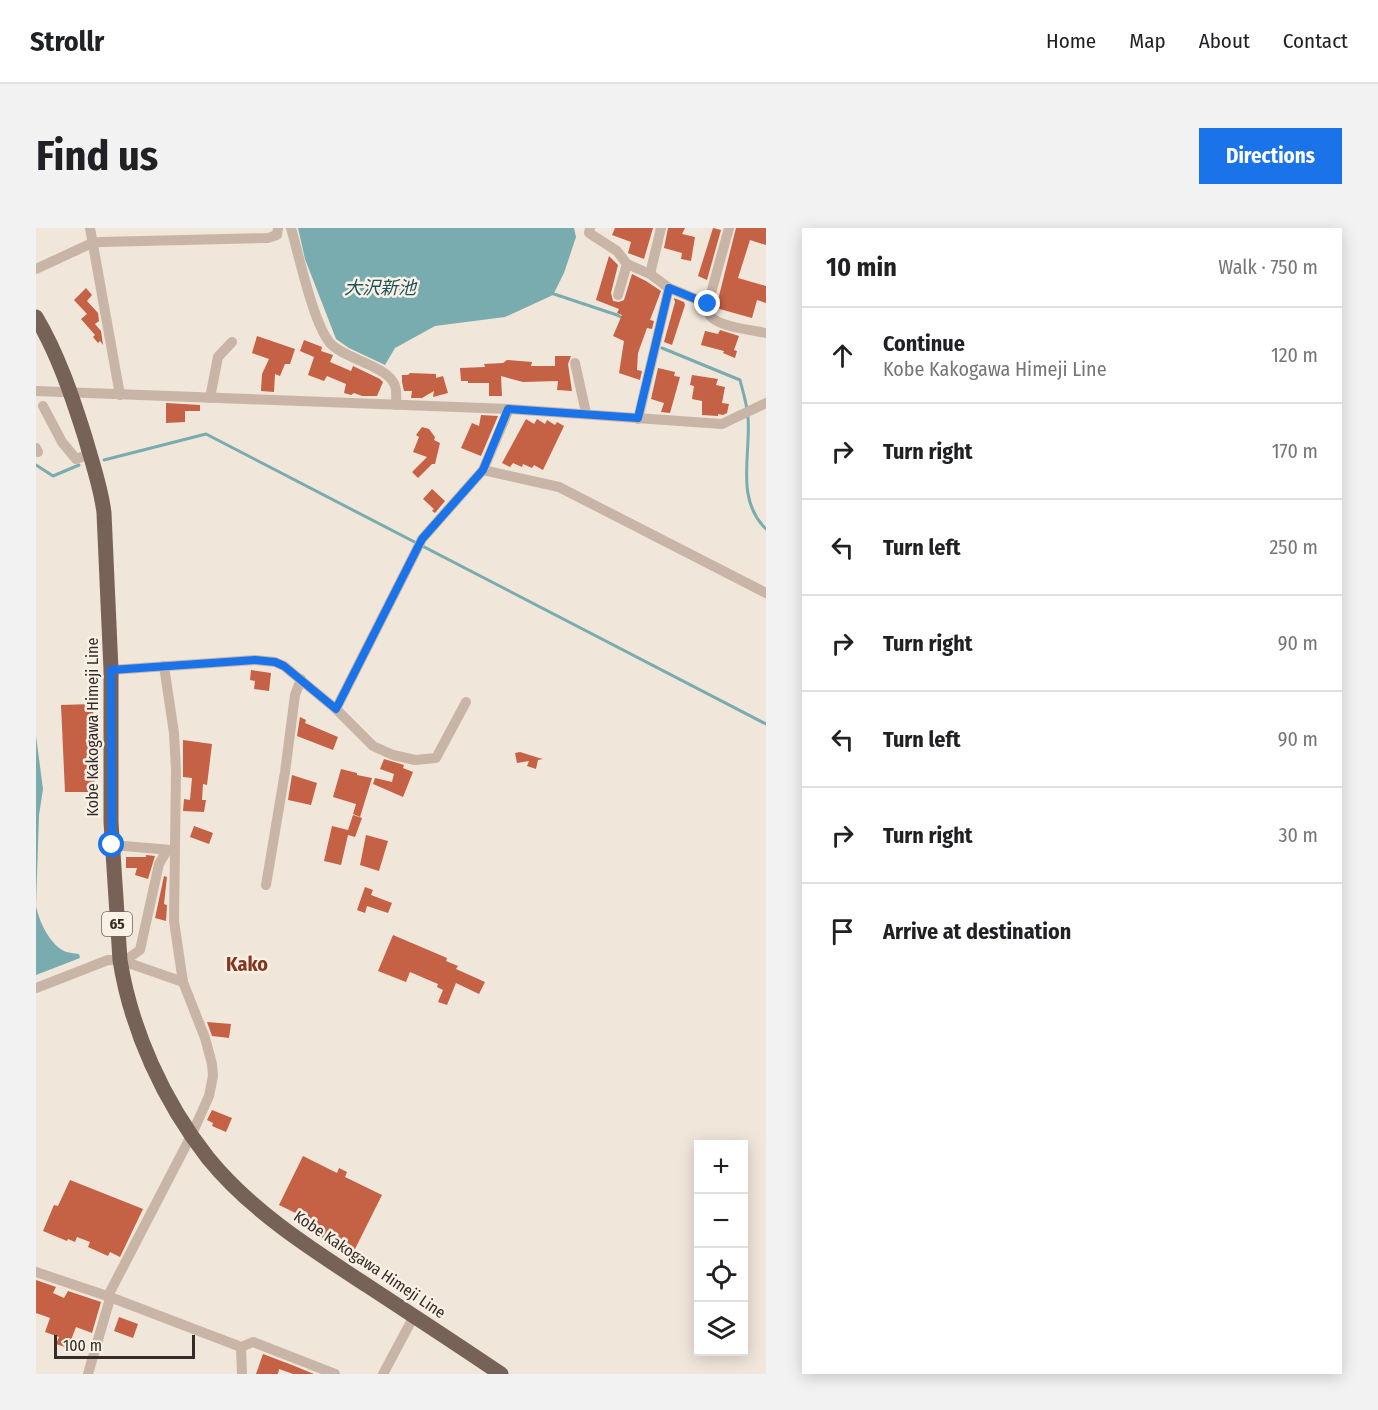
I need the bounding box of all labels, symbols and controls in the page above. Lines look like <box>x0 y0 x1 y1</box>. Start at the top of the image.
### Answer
text: Strollr <box>30 25 104 58</box>
text: Home <box>1046 28 1096 54</box>
text: Map <box>1129 28 1166 54</box>
text: About <box>1199 28 1250 54</box>
text: Contact <box>1283 28 1348 54</box>
button: Directions <box>1199 128 1342 184</box>
text: Find us <box>36 131 158 181</box>
text: 10 min <box>826 252 897 283</box>
text: Walk · 750 m <box>1218 255 1318 279</box>
water label: 大沢新池 <box>344 277 418 299</box>
route end <box>694 290 720 316</box>
text: Continue <box>883 330 965 357</box>
icon: ahead <box>826 339 859 372</box>
text: 120 m <box>1271 343 1318 367</box>
text: Kobe Kakogawa Himeji Line <box>883 357 1107 381</box>
icon: right <box>826 435 859 468</box>
text: Turn right <box>883 438 972 465</box>
text: 170 m <box>1272 439 1318 463</box>
icon: left <box>826 531 859 564</box>
text: Turn left <box>883 534 961 561</box>
text: 250 m <box>1270 535 1318 559</box>
icon: right <box>826 627 859 660</box>
text: Turn right <box>883 630 972 657</box>
text: 90 m <box>1278 631 1318 655</box>
street label: Kobe Kakogawa Himeji Line <box>83 638 102 816</box>
icon: left <box>826 723 859 756</box>
text: Turn left <box>883 726 961 753</box>
text: 90 m <box>1278 727 1318 751</box>
icon: right <box>826 819 859 852</box>
text: Turn right <box>883 822 972 849</box>
text: 30 m <box>1278 823 1318 847</box>
route start <box>98 831 124 857</box>
road number: 65 <box>102 912 132 936</box>
icon: arrive <box>826 915 859 948</box>
text: Arrive at destination <box>883 918 1071 945</box>
district label: Kako <box>226 952 268 976</box>
map controls <box>694 1140 748 1356</box>
button: + <box>694 1140 748 1194</box>
button: − <box>694 1194 748 1248</box>
street label: Kobe Kakogawa Himeji Line <box>290 1207 449 1322</box>
button: locate <box>694 1248 748 1302</box>
button: layers <box>694 1302 748 1356</box>
scale bar <box>54 1332 195 1360</box>
text: 100 m <box>63 1336 102 1355</box>

